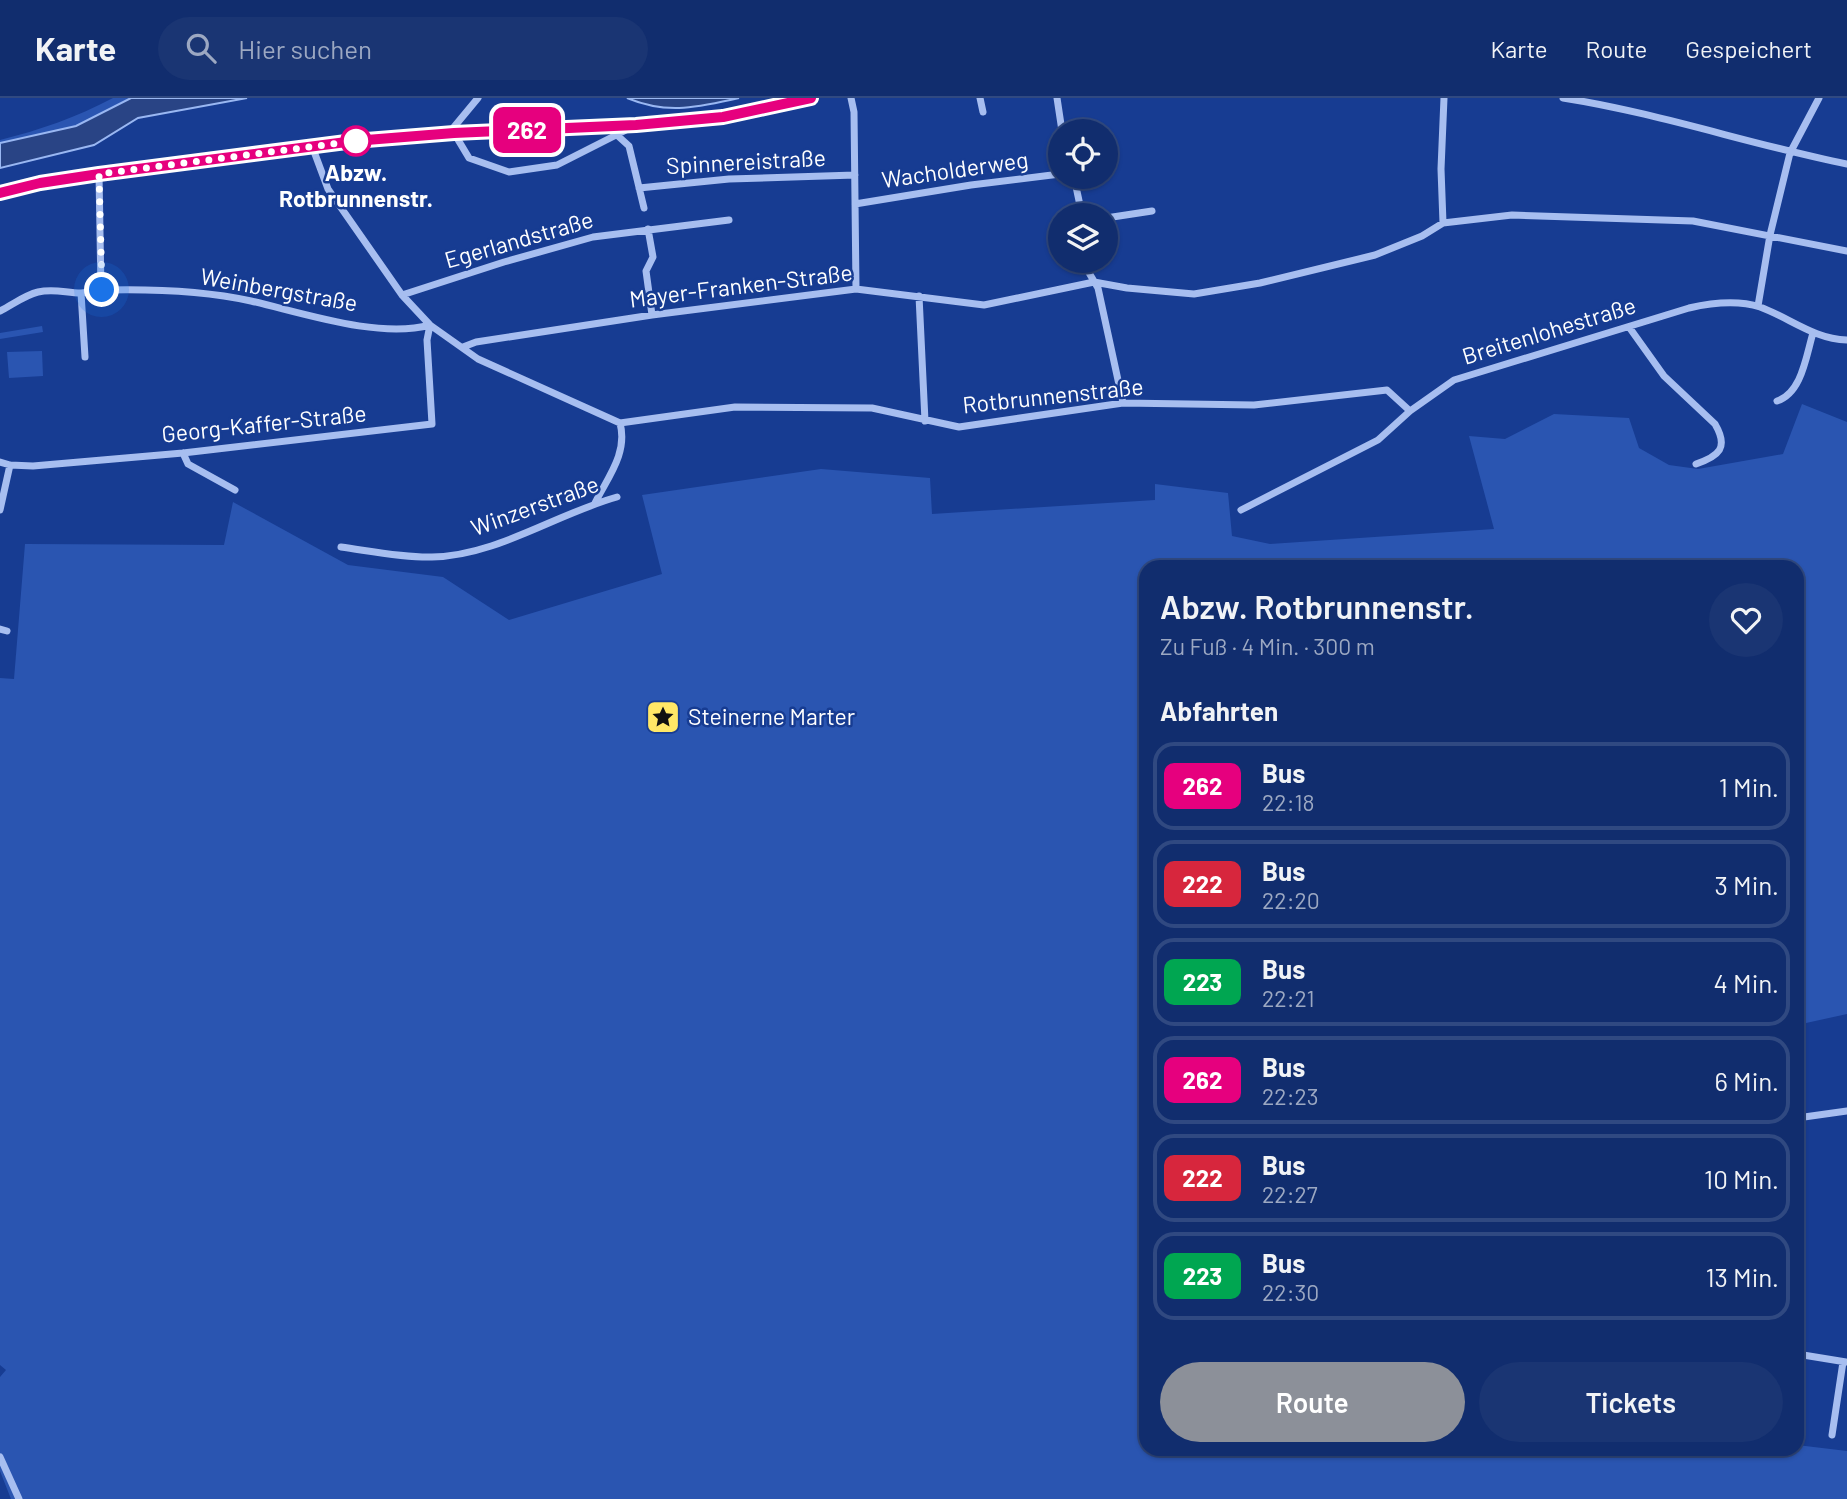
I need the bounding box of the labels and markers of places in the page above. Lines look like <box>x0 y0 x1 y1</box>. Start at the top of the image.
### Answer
marker: Abzw. Rotbrunnenstr. <box>341 126 371 156</box>
place label: Abzw. Rotbrunnenstr. <box>279 158 433 212</box>
place icon: Steinerne Marter <box>644 698 682 736</box>
place label: Steinerne Marter <box>688 702 856 730</box>

